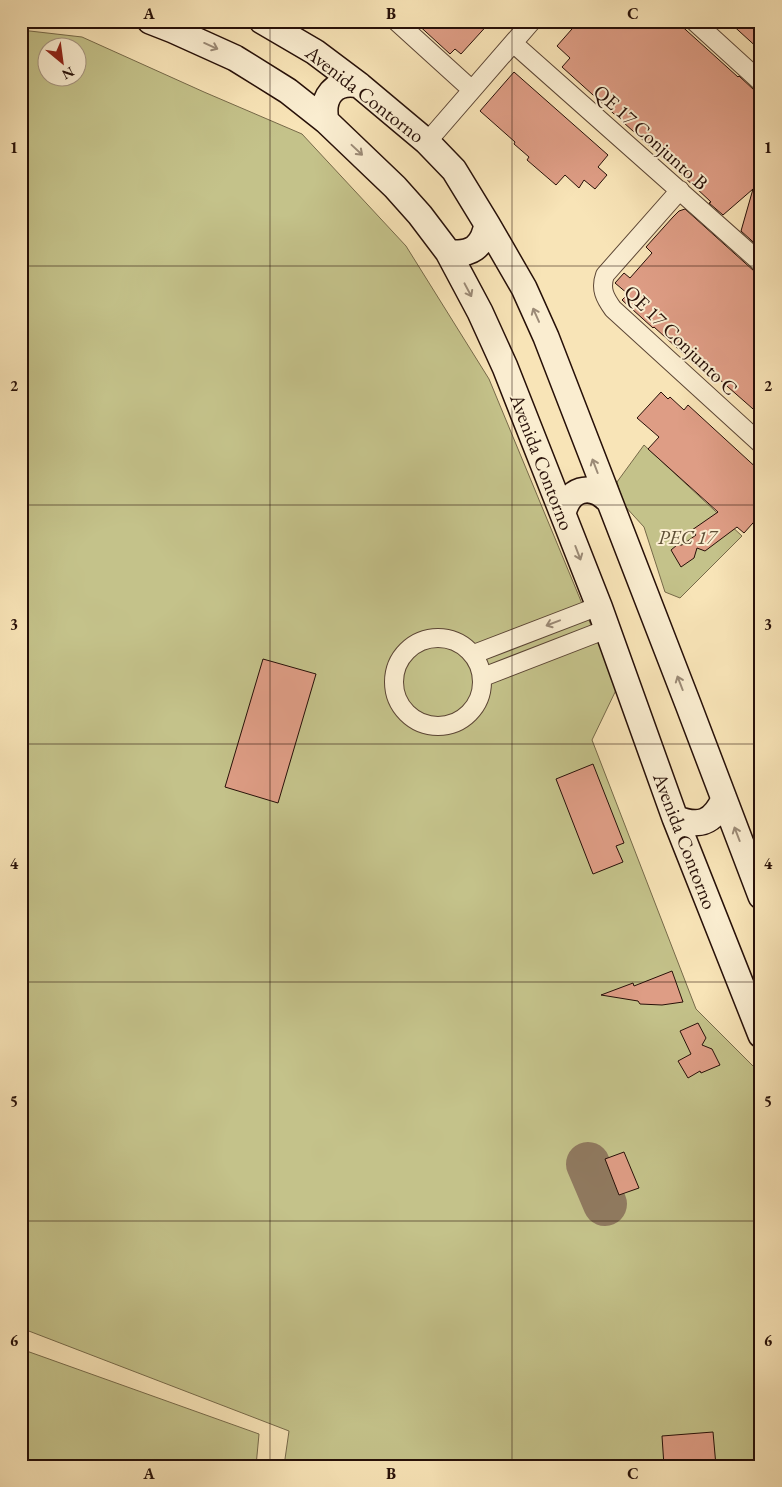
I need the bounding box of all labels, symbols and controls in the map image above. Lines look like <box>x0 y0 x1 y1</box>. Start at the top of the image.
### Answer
text: A <box>142 3 155 24</box>
text: B <box>386 3 396 24</box>
text: C <box>627 3 639 24</box>
north arrow <box>38 38 88 88</box>
street label: Avenida Contorno <box>299 39 430 149</box>
one-way arrow <box>203 42 218 52</box>
text: N <box>58 63 78 84</box>
street label: QE 17 Conjunto B <box>588 79 714 195</box>
text: 1 <box>10 137 18 158</box>
text: 1 <box>764 137 772 158</box>
one-way arrow <box>351 144 363 156</box>
street label: QE 17 Conjunto C <box>619 279 743 401</box>
one-way arrow <box>463 282 473 297</box>
one-way arrow <box>530 308 540 323</box>
text: 2 <box>10 375 19 396</box>
text: 2 <box>764 375 773 396</box>
street label: Avenida Contorno <box>504 389 580 534</box>
one-way arrow <box>590 459 599 474</box>
park label: PEC 17 <box>658 524 719 550</box>
one-way arrow <box>574 544 583 560</box>
text: 3 <box>10 614 18 635</box>
text: 3 <box>764 614 772 635</box>
one-way arrow <box>546 619 561 629</box>
one-way arrow <box>674 675 683 690</box>
street label: Avenida Contorno <box>647 768 723 913</box>
one-way arrow <box>732 827 741 843</box>
text: 4 <box>10 853 19 874</box>
text: 4 <box>764 853 773 874</box>
text: 5 <box>10 1091 18 1112</box>
text: 5 <box>764 1091 772 1112</box>
text: 6 <box>10 1330 19 1351</box>
text: 6 <box>764 1330 773 1351</box>
text: A <box>142 1463 155 1484</box>
text: B <box>386 1463 396 1484</box>
text: C <box>627 1463 639 1484</box>

